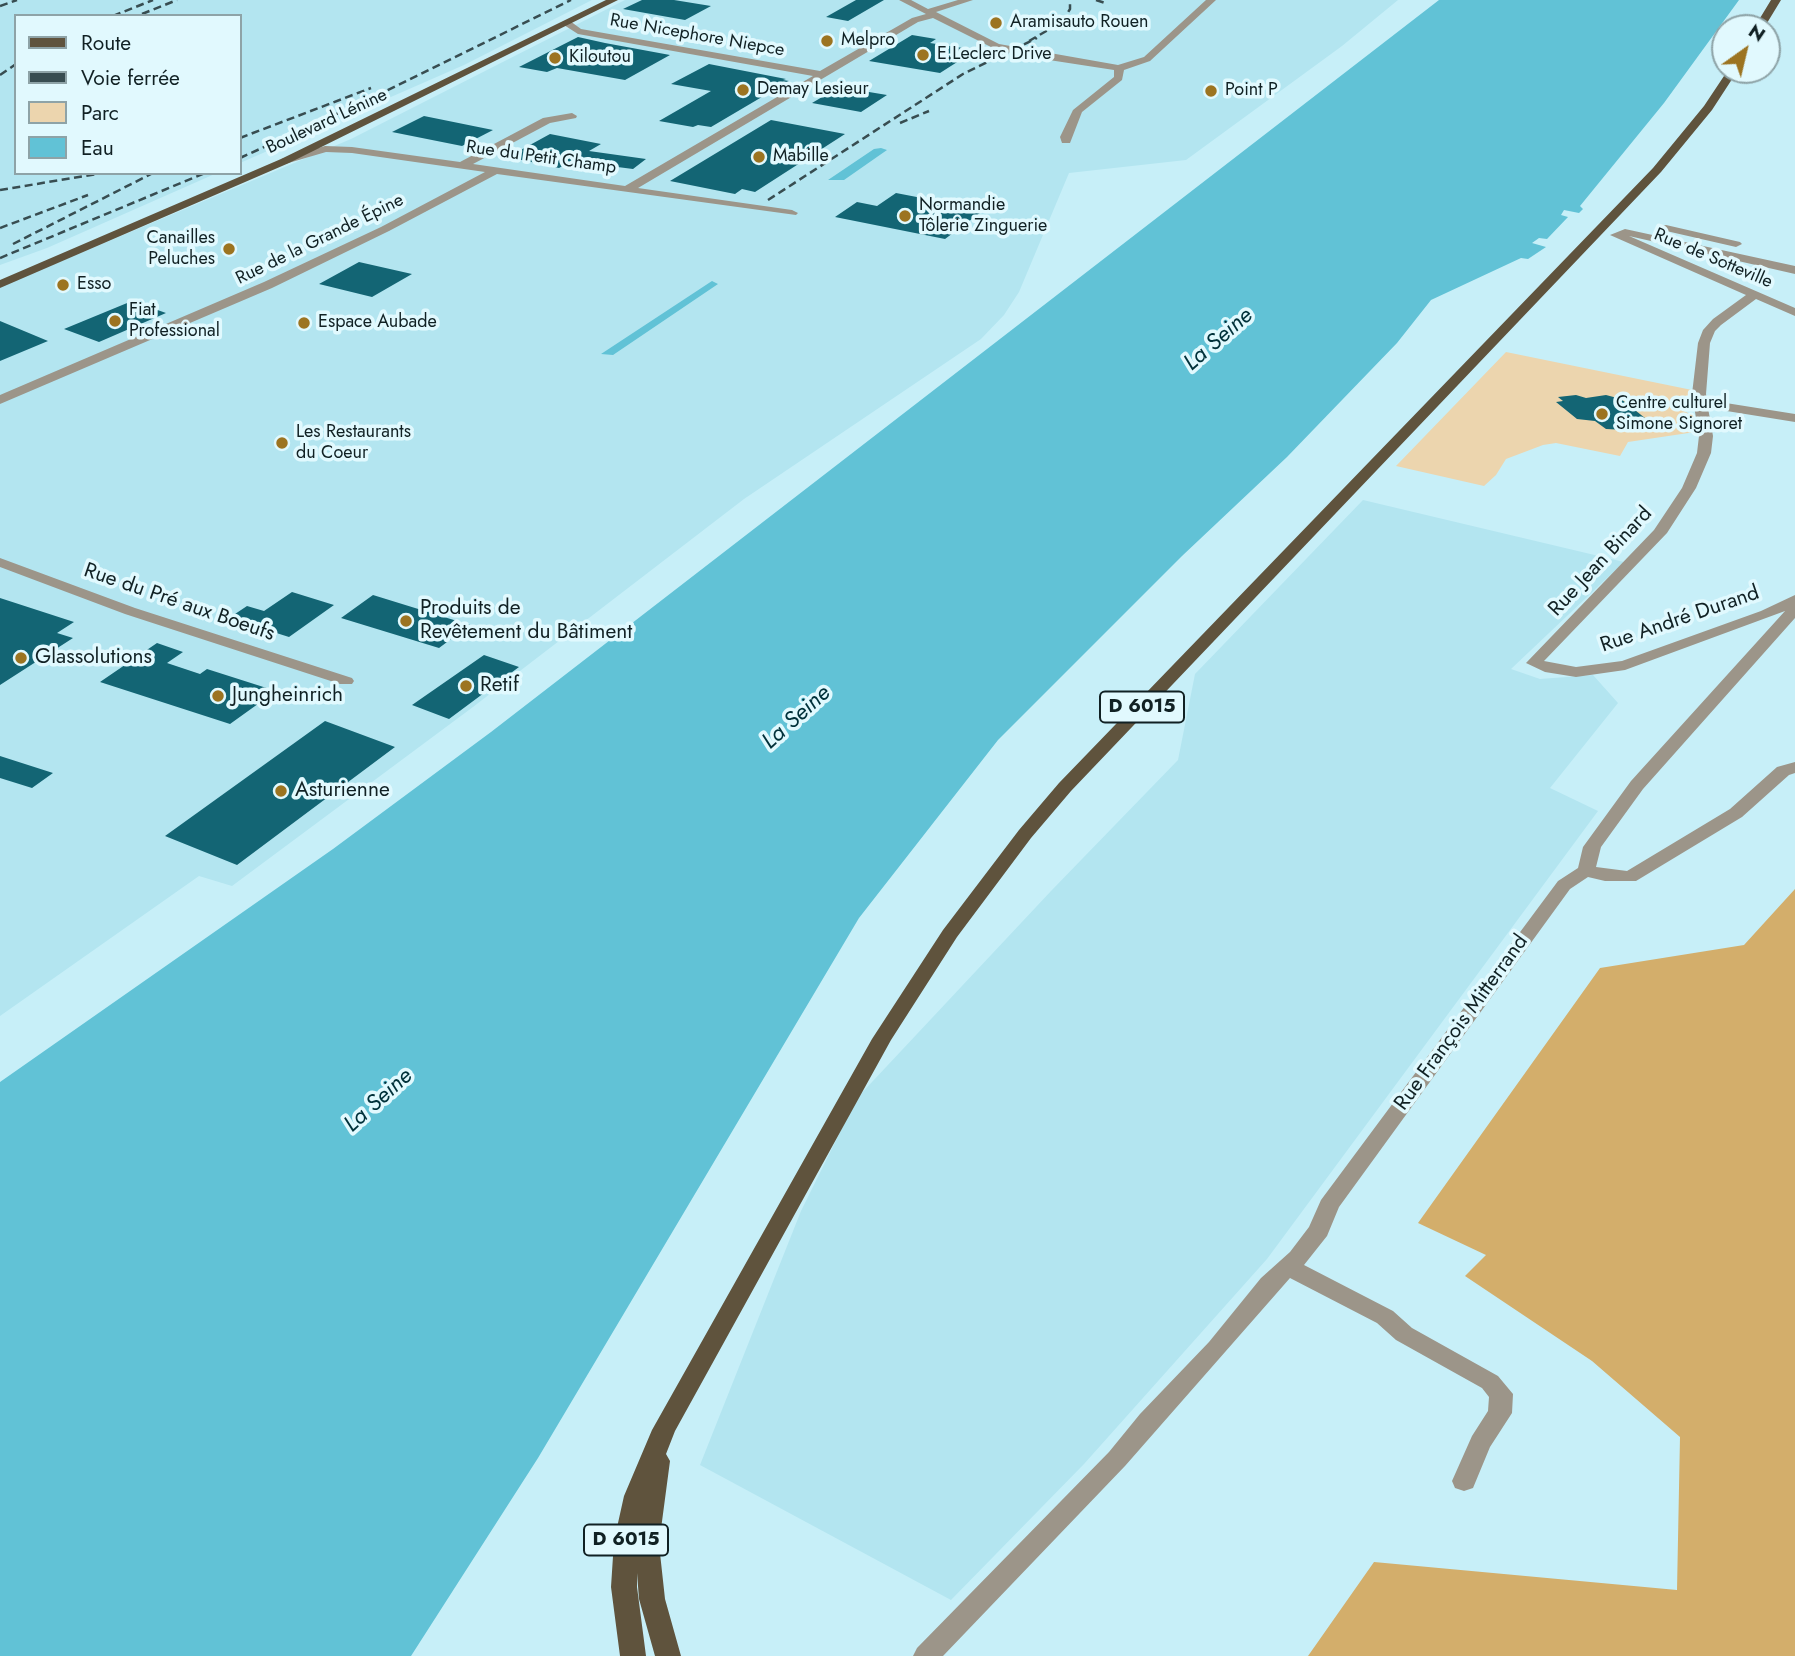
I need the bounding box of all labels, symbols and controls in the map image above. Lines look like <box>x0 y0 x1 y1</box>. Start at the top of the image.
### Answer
street label: Rue Nicephore Niepce <box>608 10 786 62</box>
place label: Aramisauto Rouen <box>1010 12 1148 34</box>
legend <box>14 14 242 175</box>
north arrow <box>1711 14 1781 84</box>
marker: Aramisauto Rouen <box>988 15 1004 31</box>
text: N <box>1743 17 1771 48</box>
text: Route <box>81 28 131 58</box>
place label: Melpro <box>841 30 895 52</box>
marker: Melpro <box>819 33 835 49</box>
place label: E.Leclerc Drive <box>937 44 1052 66</box>
place label: Kiloutou <box>569 47 631 69</box>
marker: E.Leclerc Drive <box>915 47 931 63</box>
marker: Kiloutou <box>547 50 563 66</box>
text: Voie ferrée <box>81 63 180 93</box>
place label: Demay Lesieur <box>757 79 869 101</box>
place label: Point P <box>1225 80 1278 102</box>
marker: Demay Lesieur <box>735 82 751 98</box>
marker: Point P <box>1203 83 1219 99</box>
street label: Boulevard Lénine <box>263 85 391 159</box>
text: Parc <box>81 98 119 128</box>
text: Eau <box>81 133 114 163</box>
street label: Rue du Petit Champ <box>465 137 617 179</box>
place label: Mabille <box>773 146 829 168</box>
marker: Mabille <box>751 149 767 165</box>
street label: Rue de la Grande Épine <box>233 190 407 290</box>
place label: Normandie Tôlerie Zinguerie <box>919 195 1047 238</box>
marker: Normandie Tôlerie Zinguerie <box>897 208 913 224</box>
street label: Rue de Sotteville <box>1651 224 1775 294</box>
place label: Canailles Peluches <box>146 228 215 270</box>
marker: Canailles Peluches <box>221 241 237 257</box>
place label: Esso <box>77 274 111 296</box>
marker: Esso <box>55 277 71 293</box>
place label: Fiat Professional <box>129 300 220 342</box>
water label: La Seine <box>1179 303 1259 377</box>
place label: Espace Aubade <box>318 312 437 334</box>
marker: Fiat Professional <box>107 313 123 329</box>
marker: Espace Aubade <box>296 315 312 331</box>
place label: Centre culturel Simone Signoret <box>1616 393 1742 436</box>
marker: Centre culturel Simone Signoret <box>1594 406 1610 422</box>
place label: Les Restaurants du Coeur <box>296 422 411 464</box>
marker: Les Restaurants du Coeur <box>274 435 290 451</box>
street label: Rue Jean Binard <box>1544 502 1658 622</box>
street label: Rue du Pré aux Boeufs <box>80 559 278 647</box>
street label: Rue André Durand <box>1597 581 1763 659</box>
place label: Produits de Revêtement du Bâtiment <box>420 596 632 646</box>
marker: Produits de Revêtement du Bâtiment <box>398 613 414 629</box>
place label: Glassolutions <box>35 645 152 671</box>
marker: Glassolutions <box>13 650 29 666</box>
place label: Retif <box>480 673 519 699</box>
marker: Retif <box>458 678 474 694</box>
water label: La Seine <box>757 680 837 756</box>
place label: Jungheinrich <box>232 683 343 709</box>
marker: Jungheinrich <box>210 688 226 704</box>
road number: D 6015 <box>1100 692 1184 722</box>
place label: Asturienne <box>295 778 390 804</box>
marker: Asturienne <box>273 783 289 799</box>
street label: Rue François Mitterrand <box>1390 930 1534 1116</box>
water label: La Seine <box>339 1063 419 1139</box>
road number: D 6015 <box>584 1524 668 1556</box>

